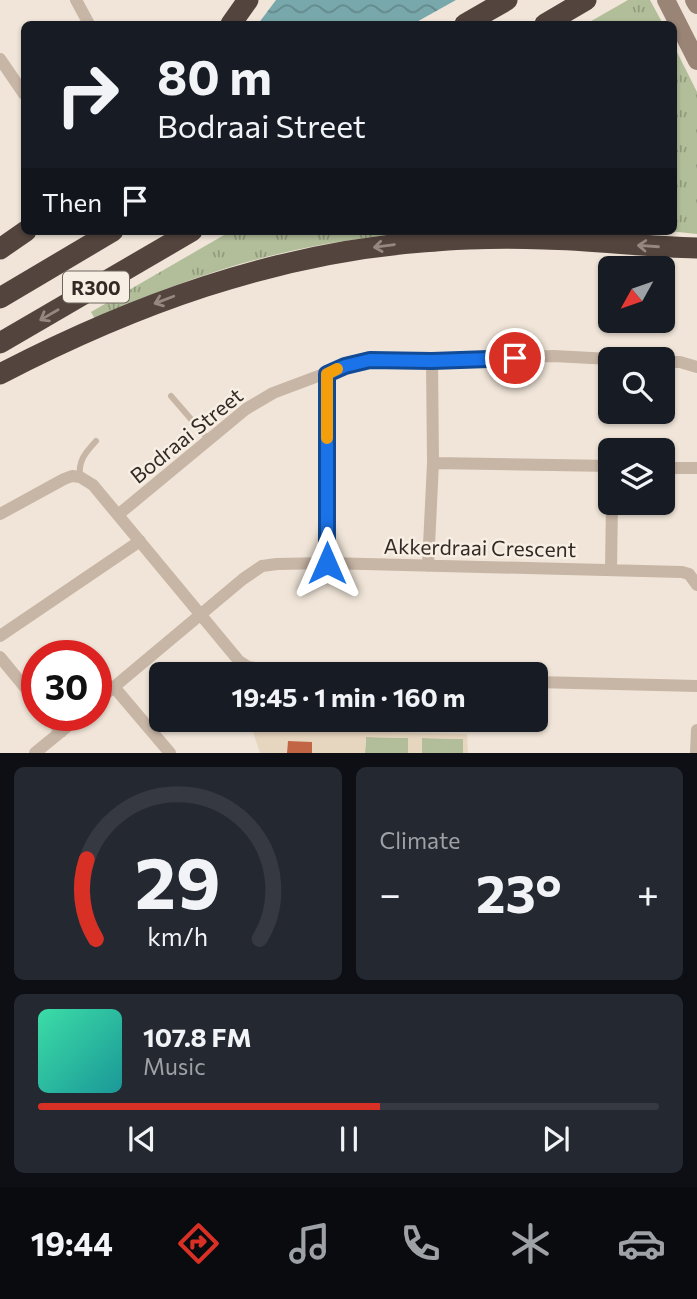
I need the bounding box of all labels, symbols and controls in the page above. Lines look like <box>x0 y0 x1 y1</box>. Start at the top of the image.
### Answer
text: 80 m <box>157 45 272 105</box>
icon: right <box>42 49 133 140</box>
text: Bodraai Street <box>157 105 366 145</box>
icon: arrive <box>116 182 154 220</box>
text: Then <box>42 186 102 217</box>
one-way arrow <box>637 239 660 252</box>
one-way arrow <box>373 240 396 253</box>
north arrow <box>598 256 676 332</box>
map controls <box>598 256 675 515</box>
road number: R300 <box>63 272 129 302</box>
one-way arrow <box>153 295 175 307</box>
one-way arrow <box>39 308 59 322</box>
pin <box>485 328 545 388</box>
icon: arrive <box>496 339 534 377</box>
button: search <box>598 347 675 424</box>
street label: Bodraai Street <box>125 382 247 488</box>
button: layers <box>598 438 675 515</box>
position arrow <box>290 526 364 600</box>
street label: Akkerdraai Crescent <box>383 533 577 561</box>
speed limit sign: 30 <box>21 640 112 731</box>
text: 19:45 · 1 min · 160 m <box>232 681 465 712</box>
text: Climate <box>380 826 461 854</box>
text: 29 <box>135 836 221 925</box>
text: 23° <box>476 860 562 924</box>
text: − <box>380 869 401 916</box>
text: + <box>637 869 659 916</box>
text: km/h <box>147 921 208 951</box>
text: 107.8 FM <box>143 1021 252 1052</box>
text: Music <box>143 1052 206 1080</box>
icon: previous <box>123 1120 161 1158</box>
icon: pause <box>330 1120 368 1158</box>
icon: next <box>537 1120 575 1158</box>
icon: directions <box>174 1219 223 1268</box>
icon: music <box>285 1219 334 1268</box>
icon: phone <box>396 1219 445 1268</box>
icon: climate <box>506 1219 555 1268</box>
icon: car <box>617 1219 666 1268</box>
text: 19:44 <box>31 1223 113 1263</box>

